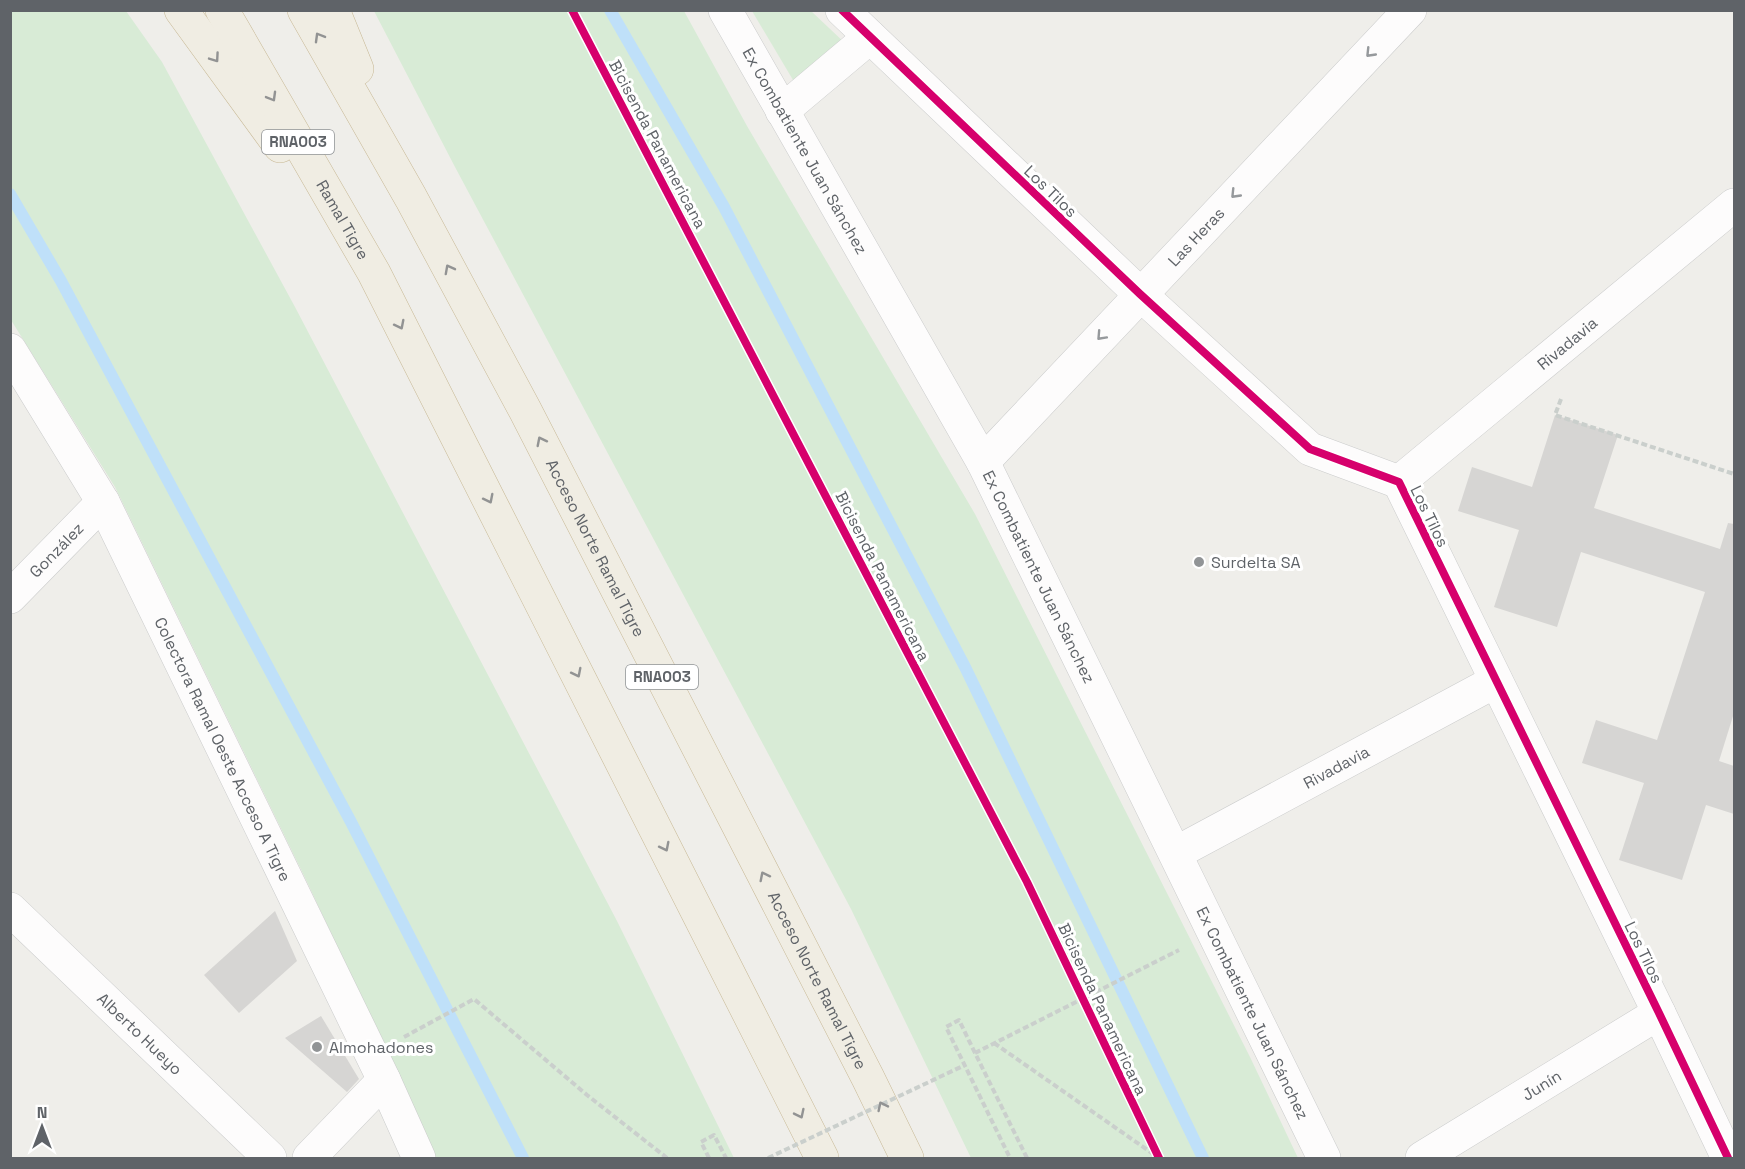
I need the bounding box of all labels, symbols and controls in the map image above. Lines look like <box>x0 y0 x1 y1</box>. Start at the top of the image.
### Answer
one-way arrow <box>315 33 327 44</box>
street label: Ex Combatiente Juan Sánchez <box>738 44 872 258</box>
one-way arrow <box>1366 45 1377 56</box>
one-way arrow <box>208 52 219 63</box>
street label: Bicisenda Panamericana <box>604 56 711 232</box>
one-way arrow <box>265 91 276 102</box>
road number: RNA003 <box>262 130 334 154</box>
street label: Los Tilos <box>1020 161 1082 222</box>
street label: Ramal Tigre <box>311 176 374 263</box>
one-way arrow <box>1231 188 1242 198</box>
street label: Las Heras <box>1163 203 1229 271</box>
one-way arrow <box>445 265 456 275</box>
street label: Rivadavia <box>1533 312 1602 375</box>
one-way arrow <box>393 319 405 330</box>
one-way arrow <box>1097 329 1108 339</box>
one-way arrow <box>537 437 548 447</box>
street label: Acceso Norte Ramal Tigre <box>541 456 650 641</box>
street label: Ex Combatiente Juan Sánchez <box>978 467 1100 687</box>
street label: Los Tilos <box>1406 482 1453 551</box>
street label: Bicisenda Panamericana <box>831 488 935 665</box>
one-way arrow <box>482 492 494 503</box>
street label: González <box>25 518 88 582</box>
place label: Surdelta SA <box>1211 552 1301 573</box>
marker: Surdelta SA <box>1192 555 1206 569</box>
street label: Colectora Ramal Oeste Acceso A Tigre <box>150 614 296 885</box>
road number: RNA003 <box>626 665 698 689</box>
one-way arrow <box>570 666 582 677</box>
street label: Rivadavia <box>1300 741 1373 794</box>
one-way arrow <box>658 840 670 851</box>
one-way arrow <box>760 871 772 882</box>
street label: Acceso Norte Ramal Tigre <box>763 888 872 1073</box>
street label: Ex Combatiente Juan Sánchez <box>1191 903 1313 1123</box>
street label: Los Tilos <box>1620 918 1667 987</box>
street label: Bicisenda Panamericana <box>1053 920 1152 1099</box>
street label: Alberto Hueyo <box>93 988 187 1080</box>
place label: Almohadones <box>329 1037 433 1058</box>
marker: Almohadones <box>310 1040 324 1054</box>
street label: Junín <box>1518 1065 1565 1105</box>
north arrow <box>12 1097 72 1157</box>
one-way arrow <box>877 1101 889 1112</box>
text: N <box>37 1102 47 1123</box>
one-way arrow <box>792 1107 804 1118</box>

